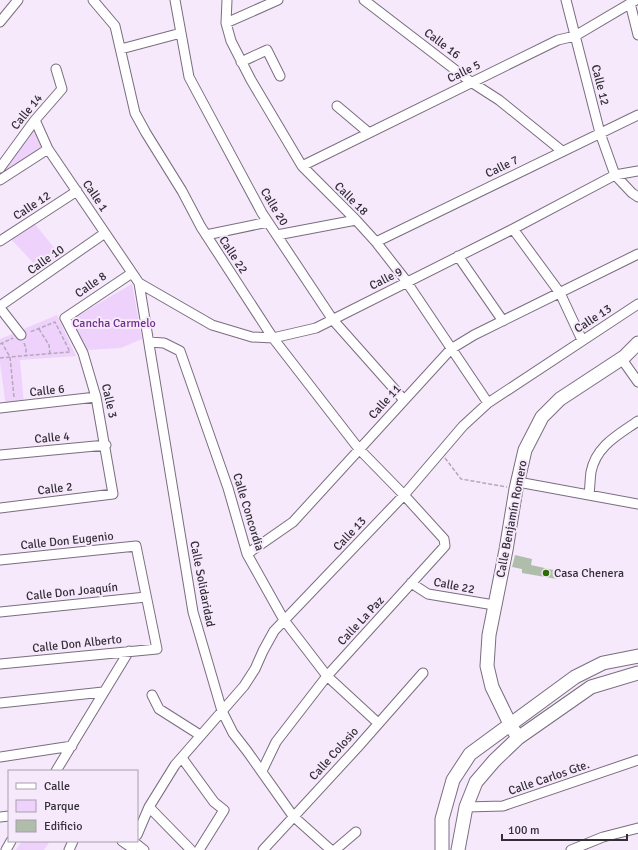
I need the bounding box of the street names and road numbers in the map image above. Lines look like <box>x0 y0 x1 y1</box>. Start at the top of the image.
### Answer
street label: Calle 16 <box>421 25 463 63</box>
street label: Calle 5 <box>445 58 483 86</box>
street label: Calle 12 <box>588 63 612 107</box>
street label: Calle 14 <box>8 91 46 133</box>
street label: Calle 7 <box>483 153 521 181</box>
street label: Calle 1 <box>79 177 111 215</box>
street label: Calle 18 <box>331 179 371 219</box>
street label: Calle 20 <box>257 185 291 229</box>
street label: Calle 12 <box>10 188 54 224</box>
street label: Calle 22 <box>215 233 251 277</box>
street label: Calle 10 <box>25 242 67 278</box>
street label: Calle 9 <box>367 264 405 294</box>
street label: Calle 8 <box>72 269 110 301</box>
street label: Calle 13 <box>571 301 615 337</box>
street label: Calle 6 <box>29 382 65 400</box>
street label: Calle 3 <box>98 382 120 420</box>
street label: Calle 11 <box>365 382 405 422</box>
street label: Calle 4 <box>34 429 71 447</box>
street label: Calle Benjamín Romero <box>493 459 531 579</box>
street label: Calle Concordia <box>229 471 267 553</box>
street label: Calle 2 <box>37 479 73 499</box>
street label: Calle 13 <box>330 514 370 554</box>
street label: Calle Don Eugenio <box>20 529 114 553</box>
street label: Calle Solidaridad <box>186 540 218 628</box>
street label: Calle 22 <box>432 575 476 597</box>
street label: Calle Don Joaquín <box>25 580 119 604</box>
street label: Calle La Paz <box>335 593 387 649</box>
street label: Calle Don Alberto <box>31 632 123 656</box>
street label: Calle Colosio <box>306 724 362 784</box>
street label: Calle Carlos Gte. <box>506 757 592 799</box>

